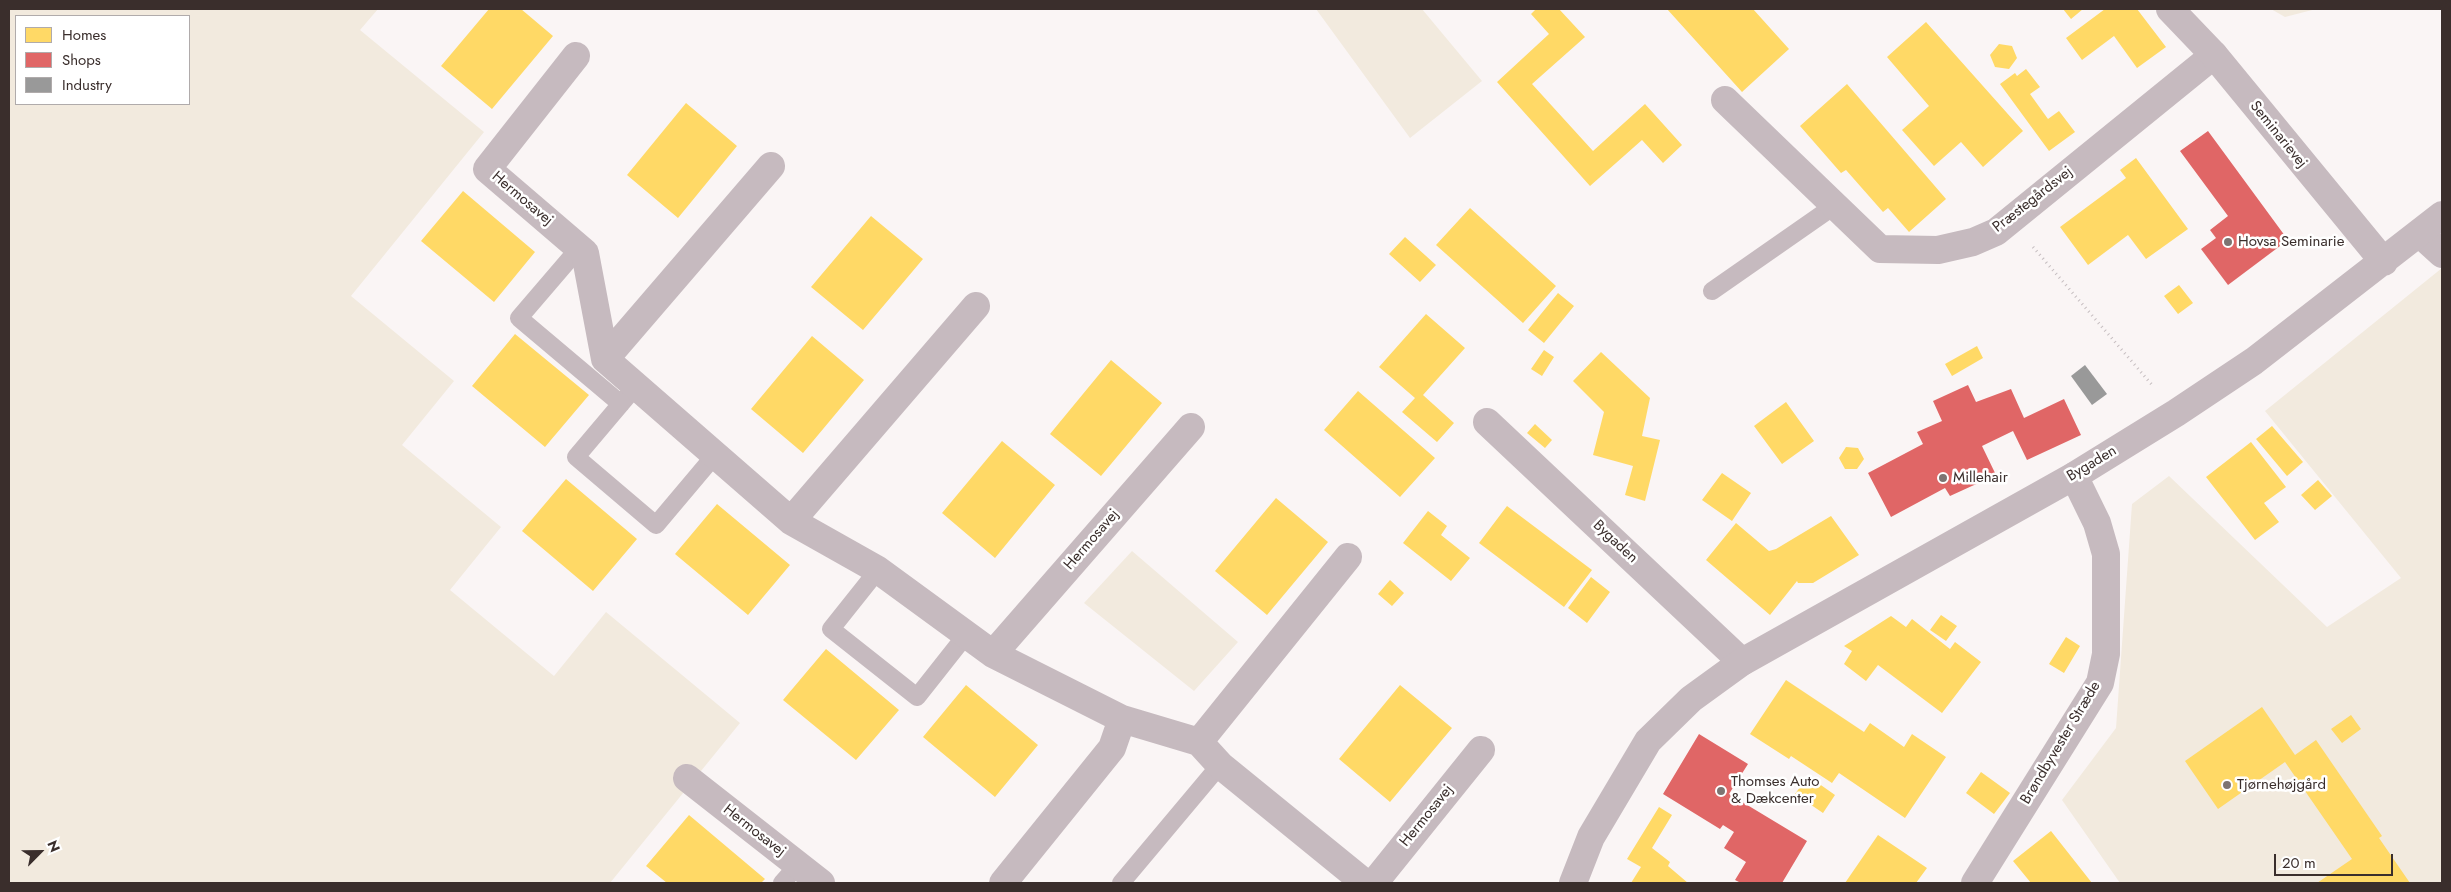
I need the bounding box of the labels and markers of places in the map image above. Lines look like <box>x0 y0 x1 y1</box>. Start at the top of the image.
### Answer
place label: Hovsa Seminarie <box>2238 233 2344 251</box>
marker: Hovsa Seminarie <box>2222 236 2234 248</box>
place label: Millehair <box>1953 469 2008 487</box>
marker: Millehair <box>1937 472 1949 484</box>
place label: Thomses Auto & Dækcenter <box>1731 773 1819 808</box>
place label: Tjørnehøjgård <box>2237 776 2326 794</box>
marker: Tjørnehøjgård <box>2221 779 2233 791</box>
marker: Thomses Auto & Dækcenter <box>1715 785 1727 797</box>

